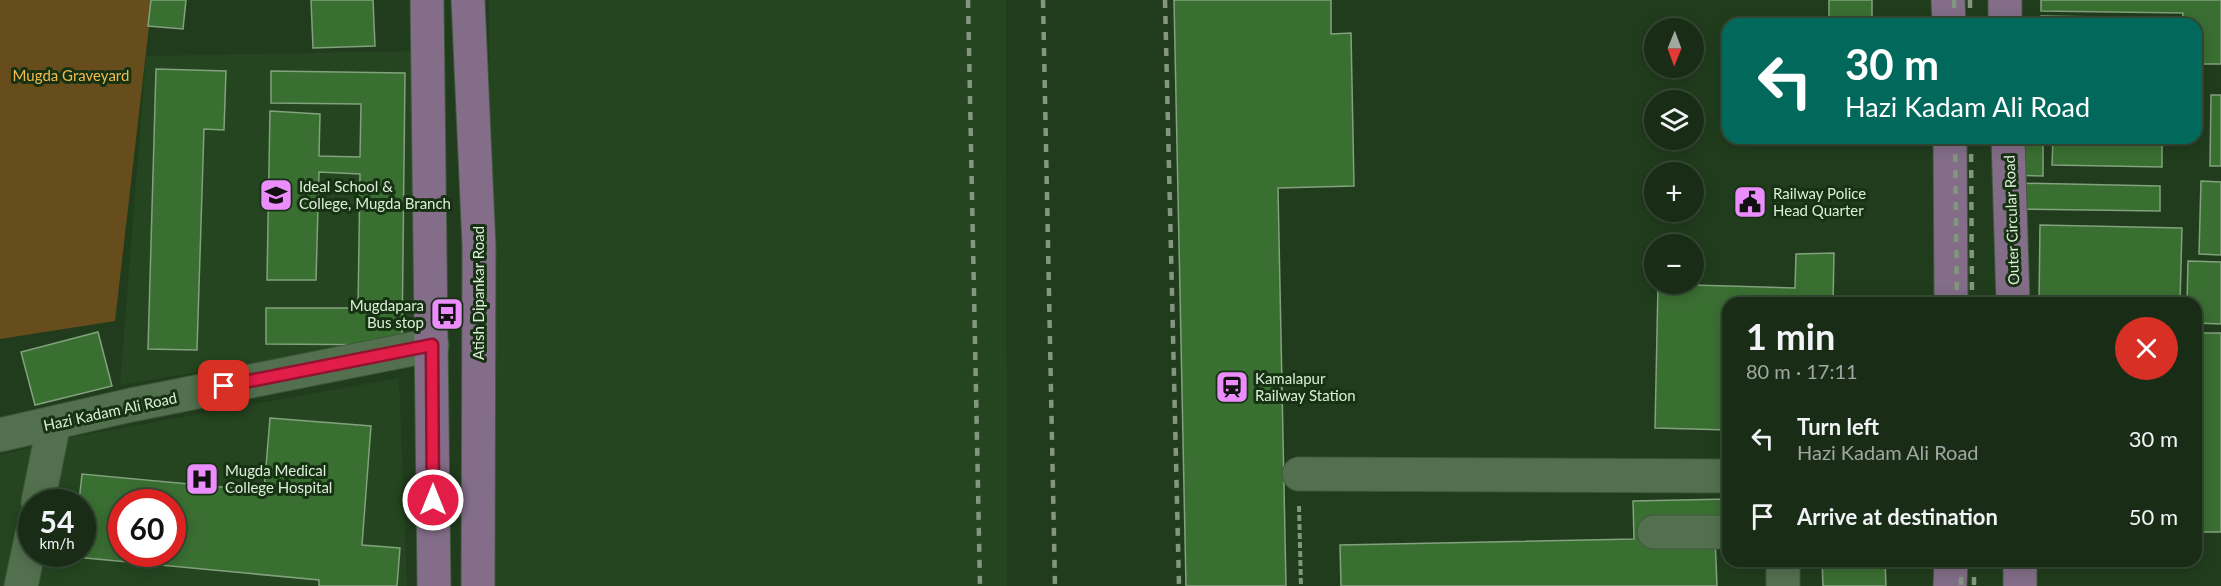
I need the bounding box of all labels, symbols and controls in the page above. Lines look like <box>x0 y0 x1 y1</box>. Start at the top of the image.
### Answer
north arrow <box>1644 18 1704 78</box>
map controls <box>1644 18 1704 294</box>
text: 30 m <box>1845 39 1939 89</box>
icon: left <box>1746 42 1824 120</box>
park label: Mugda Graveyard <box>13 66 129 84</box>
button: layers <box>1644 90 1704 150</box>
text: Hazi Kadam Ali Road <box>1845 90 2090 123</box>
street label: Outer Circular Road <box>2000 155 2022 285</box>
button: + <box>1644 162 1704 222</box>
school or university icon: Ideal School & College, Mugda Branch <box>258 177 294 213</box>
place label: Ideal School & College, Mugda Branch <box>299 177 451 212</box>
public building icon: Railway Police Head Quarter <box>1732 184 1768 220</box>
place label: Railway Police Head Quarter <box>1773 184 1866 219</box>
street label: Atish Dipankar Road <box>469 226 487 360</box>
button: − <box>1644 234 1704 294</box>
place label: Mugdapara Bus stop <box>350 296 424 331</box>
bus stop icon: Mugdapara Bus stop <box>429 296 465 332</box>
text: 1 min <box>1746 314 1835 358</box>
button: close <box>2115 317 2178 380</box>
text: 80 m · 17:11 <box>1746 359 1858 383</box>
pin <box>198 360 249 411</box>
icon: arrive <box>207 369 240 402</box>
station icon: Kamalapur Railway Station <box>1214 369 1250 405</box>
place label: Kamalapur Railway Station <box>1255 369 1356 404</box>
street label: Hazi Kadam Ali Road <box>42 388 178 434</box>
text: Turn left <box>1797 413 1879 440</box>
icon: left <box>1746 422 1779 455</box>
text: 30 m <box>2129 425 2178 452</box>
text: Hazi Kadam Ali Road <box>1797 440 1979 464</box>
hospital icon: Mugda Medical College Hospital <box>184 461 220 497</box>
place label: Mugda Medical College Hospital <box>225 461 332 496</box>
position arrow <box>401 468 465 532</box>
speed limit sign: 60 <box>108 489 186 567</box>
icon: arrive <box>1746 500 1779 533</box>
text: 54 <box>40 503 74 539</box>
text: Arrive at destination <box>1797 503 1998 530</box>
text: 50 m <box>2129 503 2178 530</box>
text: km/h <box>39 534 75 552</box>

